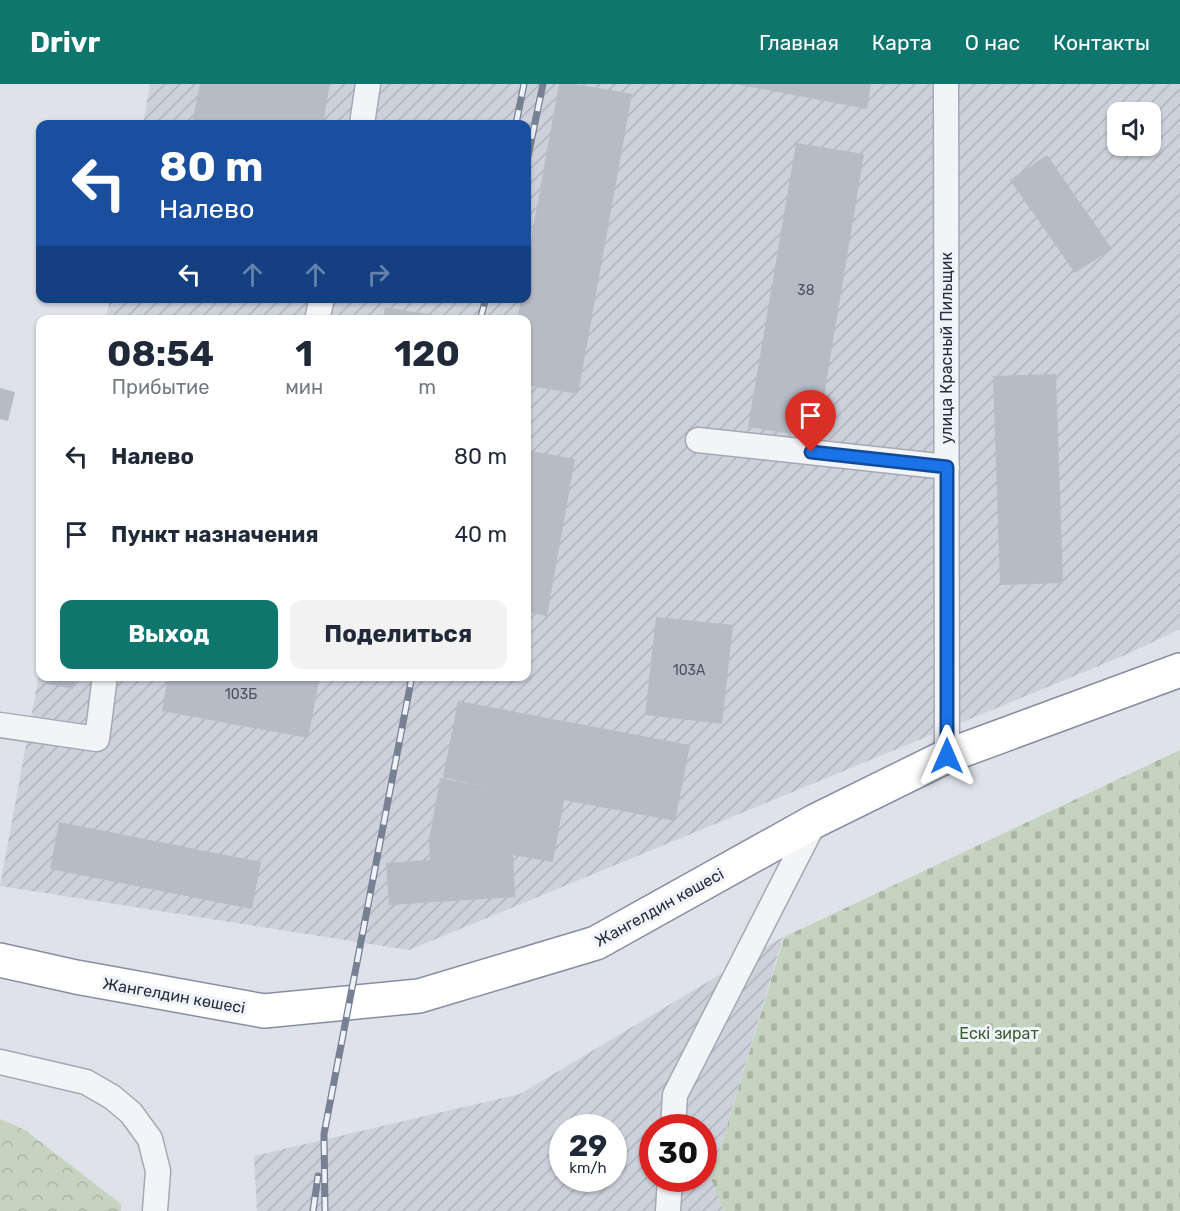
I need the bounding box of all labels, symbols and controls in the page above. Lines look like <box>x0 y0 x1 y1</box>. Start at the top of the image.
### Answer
text: Drivr <box>30 26 100 59</box>
text: Главная <box>759 30 839 55</box>
text: Карта <box>872 30 932 55</box>
text: О нас <box>965 30 1020 55</box>
text: Контакты <box>1053 30 1150 55</box>
map controls <box>1107 102 1161 156</box>
button: sound <box>1107 102 1161 156</box>
text: 80 m <box>159 142 263 192</box>
icon: left <box>60 144 138 222</box>
text: Налево <box>159 193 255 225</box>
street label: улица Красный Пильщик <box>937 252 956 444</box>
icon: left <box>173 258 206 291</box>
icon: ahead <box>236 258 269 291</box>
icon: ahead <box>299 258 332 291</box>
icon: right <box>362 258 395 291</box>
house number: 38 <box>797 282 815 299</box>
text: 08:54 <box>107 332 214 375</box>
text: 1 <box>295 332 313 375</box>
text: 120 <box>394 332 460 375</box>
text: Прибытие <box>112 375 210 399</box>
text: мин <box>285 375 323 399</box>
text: m <box>418 375 436 399</box>
pin <box>785 390 836 452</box>
icon: arrive <box>794 399 827 432</box>
icon: left <box>60 440 93 473</box>
text: Налево <box>111 443 194 470</box>
text: 80 m <box>454 443 507 470</box>
icon: arrive <box>60 518 93 551</box>
text: Пункт назначения <box>111 521 319 548</box>
text: 40 m <box>454 521 507 548</box>
button: Выход <box>60 600 278 669</box>
button: Поделиться <box>290 600 507 669</box>
house number: 103A <box>673 662 706 679</box>
house number: 103Б <box>225 686 257 703</box>
position arrow <box>915 724 979 788</box>
street label: Жангелдин көшесі <box>592 864 727 951</box>
street label: Жангелдин көшесі <box>101 974 247 1017</box>
park label: Ескі зират <box>959 1024 1039 1043</box>
speed limit sign: 30 <box>639 1114 717 1192</box>
text: 29 <box>569 1128 607 1164</box>
text: km/h <box>569 1159 607 1177</box>

